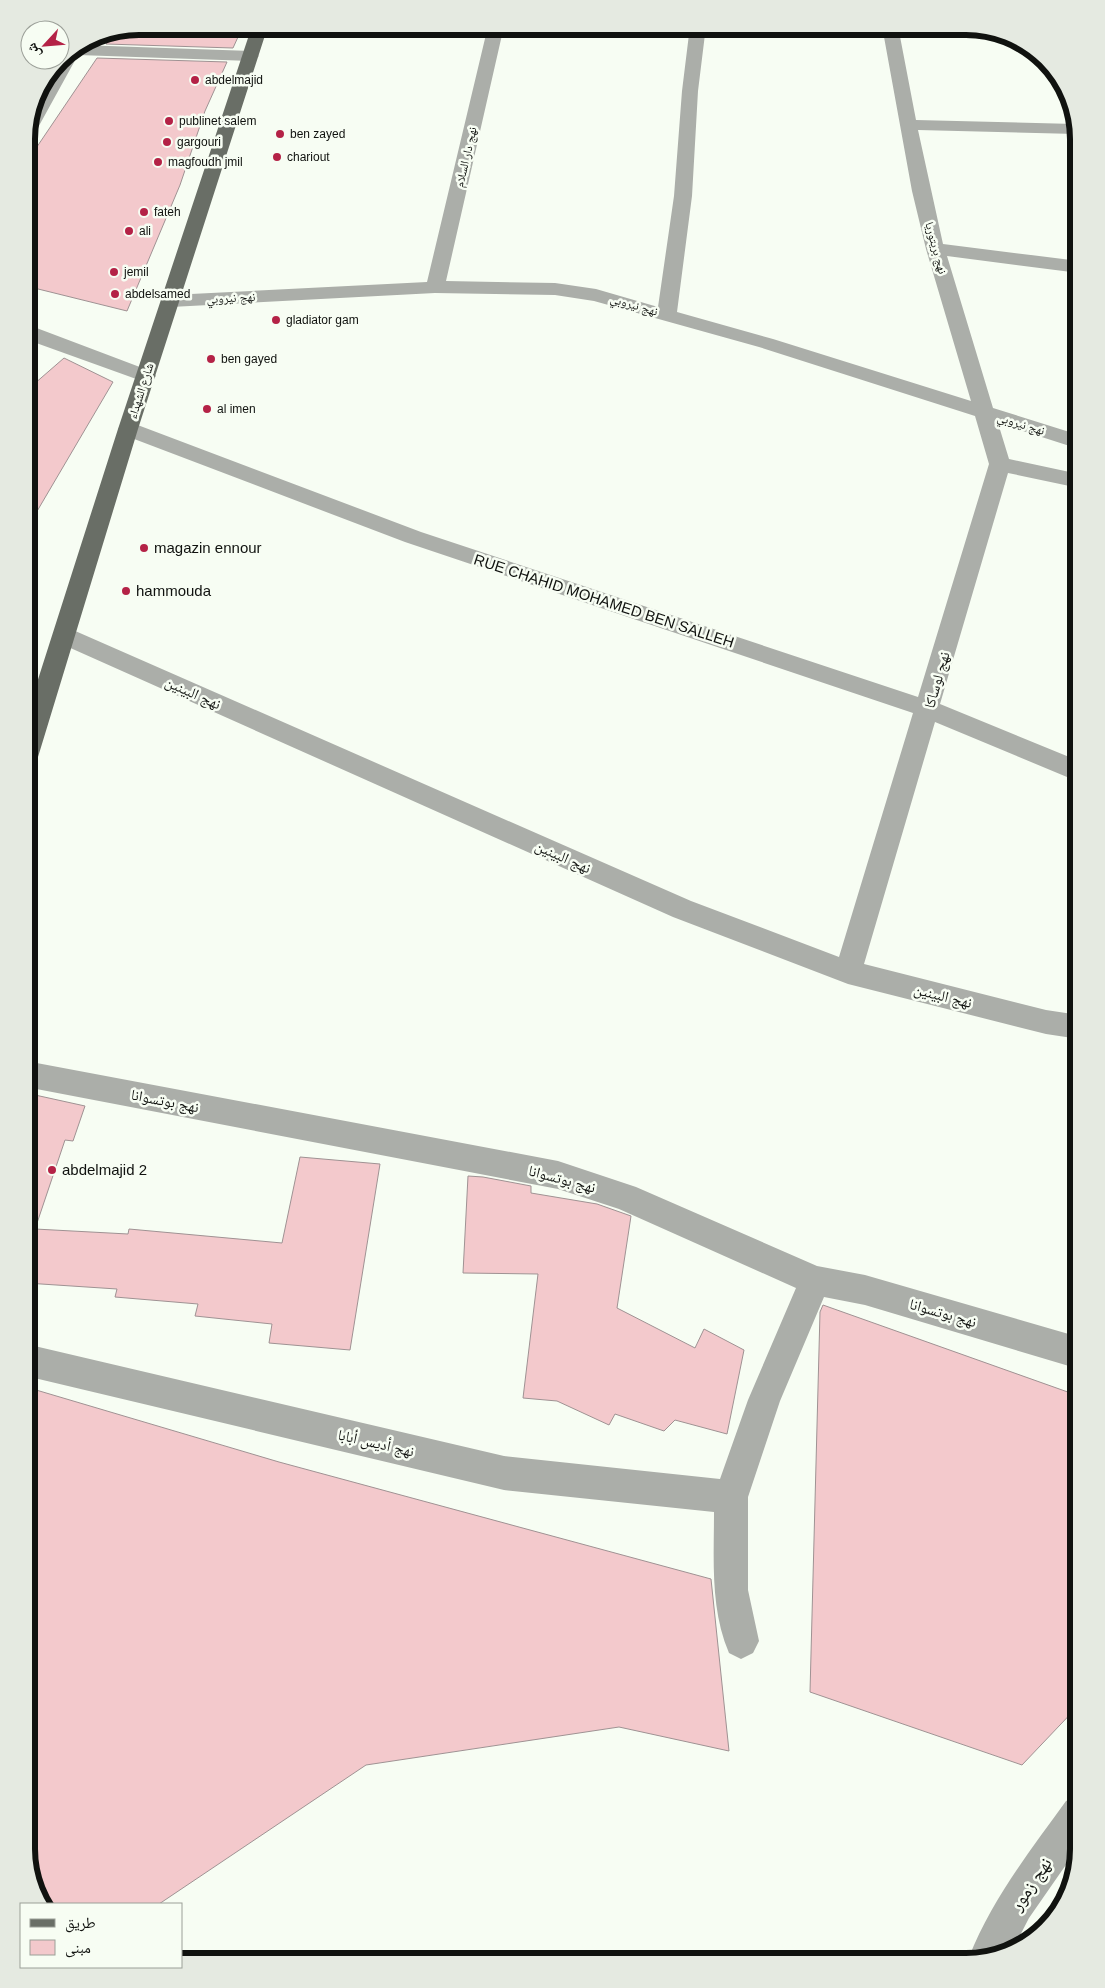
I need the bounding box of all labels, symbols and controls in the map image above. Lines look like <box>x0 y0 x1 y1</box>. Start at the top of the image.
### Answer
north arrow <box>20 20 70 70</box>
text: ش <box>23 40 45 61</box>
place label: abdelmajid <box>205 73 263 87</box>
marker: abdelmajid <box>189 74 201 86</box>
place label: publinet salem <box>179 114 256 128</box>
marker: publinet salem <box>163 115 175 127</box>
street label: نهج دار السلام <box>452 125 481 189</box>
place label: ben zayed <box>290 127 345 141</box>
marker: ben zayed <box>274 128 286 140</box>
place label: gargouri <box>177 135 221 149</box>
marker: gargouri <box>161 136 173 148</box>
place label: chariout <box>287 150 330 164</box>
marker: chariout <box>271 151 283 163</box>
place label: magfoudh jmil <box>168 155 243 169</box>
marker: magfoudh jmil <box>152 156 164 168</box>
place label: fateh <box>154 205 181 219</box>
marker: fateh <box>138 206 150 218</box>
street label: نهج بريتوريا <box>922 221 950 276</box>
place label: ali <box>139 224 151 238</box>
marker: ali <box>123 225 135 237</box>
place label: jemil <box>123 265 149 279</box>
marker: jemil <box>108 266 120 278</box>
place label: abdelsamed <box>125 287 190 301</box>
marker: abdelsamed <box>109 288 121 300</box>
street label: نهج نيروبي <box>206 290 256 309</box>
street label: نهج نيروبي <box>608 292 659 321</box>
place label: gladiator gam <box>286 313 359 327</box>
marker: gladiator gam <box>270 314 282 326</box>
place label: ben gayed <box>221 352 277 366</box>
marker: ben gayed <box>205 353 217 365</box>
street label: شارع الشهداء <box>125 361 158 421</box>
place label: al imen <box>217 402 256 416</box>
marker: al imen <box>201 403 213 415</box>
street label: نهج نيروبي <box>995 410 1046 441</box>
place label: magazin ennour <box>154 539 262 556</box>
marker: magazin ennour <box>138 542 150 554</box>
street label: RUE CHAHID MOHAMED BEN SALLEH <box>472 550 736 651</box>
place label: hammouda <box>136 582 212 599</box>
marker: hammouda <box>120 585 132 597</box>
street label: نهج لوساكا <box>920 650 955 711</box>
street label: نهج البينين <box>162 673 224 714</box>
street label: نهج البينين <box>532 837 594 878</box>
street label: نهج البينين <box>912 980 974 1013</box>
street label: نهج بوتسوانا <box>129 1086 200 1117</box>
place label: abdelmajid 2 <box>62 1161 147 1178</box>
street label: نهج بوتسوانا <box>526 1161 598 1198</box>
marker: abdelmajid 2 <box>46 1164 58 1176</box>
street label: نهج بوتسوانا <box>907 1295 979 1332</box>
street label: نهج أديس أبابا <box>336 1425 416 1461</box>
street label: نهج زمور <box>1006 1854 1058 1916</box>
legend <box>20 1903 182 1968</box>
text: طريق <box>65 1914 96 1933</box>
text: مبنى <box>65 1939 91 1958</box>

